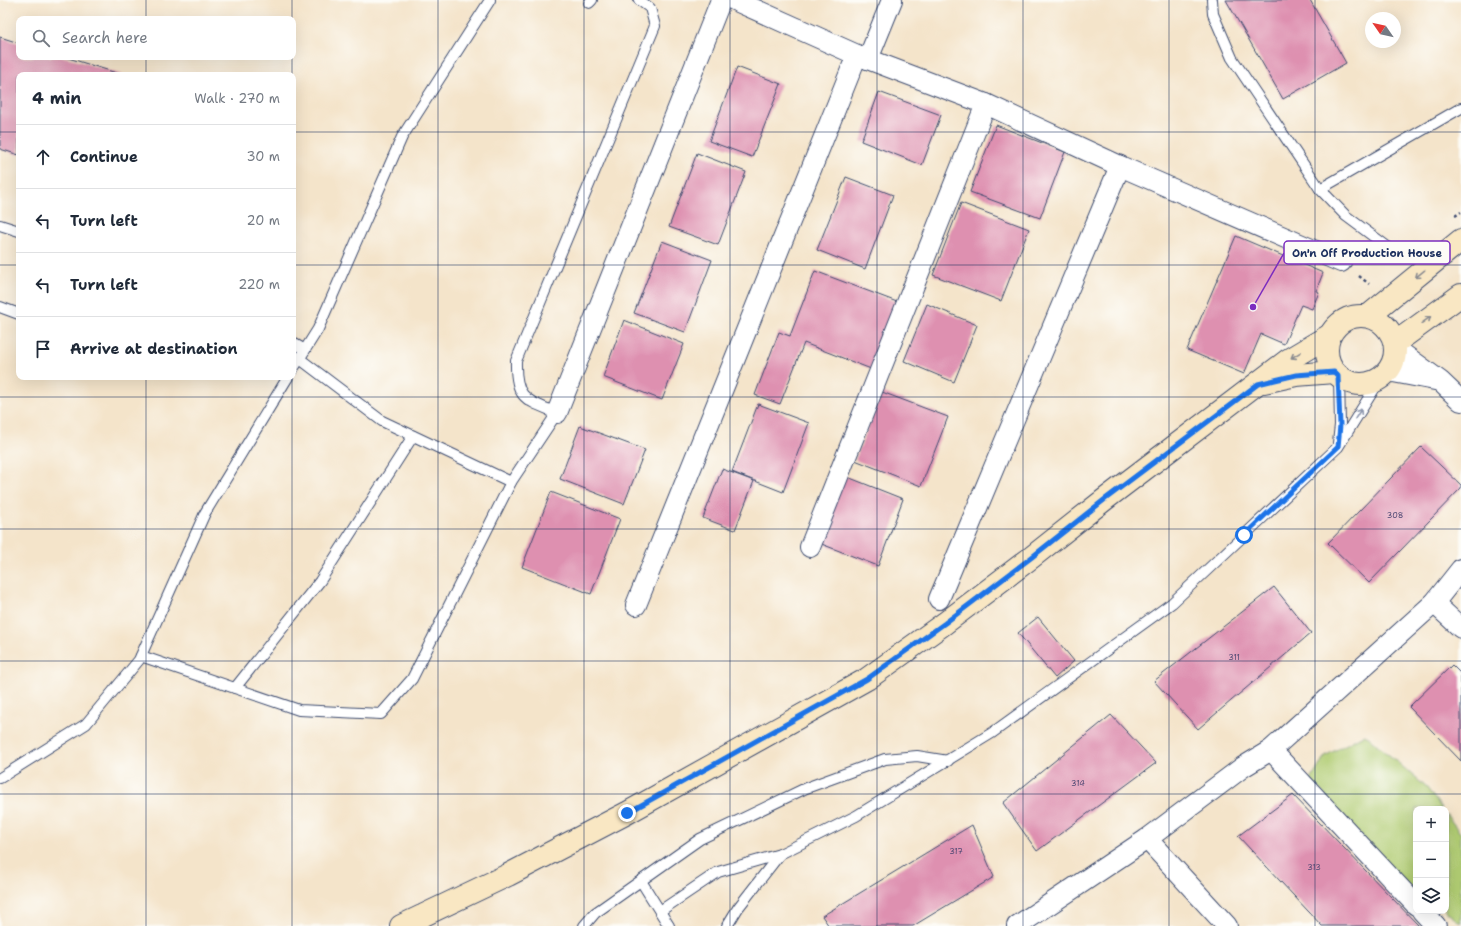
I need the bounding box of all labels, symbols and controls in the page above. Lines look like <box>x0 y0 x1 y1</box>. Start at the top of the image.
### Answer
north arrow <box>1365 12 1401 48</box>
search box <box>16 16 296 60</box>
icon: search <box>30 27 52 49</box>
text: Search here <box>62 28 148 48</box>
text: 4 min <box>32 87 82 109</box>
text: Walk · 270 m <box>194 90 280 107</box>
icon: ahead <box>32 146 54 168</box>
text: Continue <box>70 147 138 167</box>
text: 30 m <box>246 148 280 165</box>
icon: left <box>32 210 54 232</box>
text: Turn left <box>70 211 138 231</box>
text: 20 m <box>247 212 280 229</box>
callout: On'n Off Production House <box>1284 241 1450 264</box>
text: On'n Off Production House <box>1292 246 1442 261</box>
one-way arrow <box>1415 269 1425 278</box>
icon: left <box>32 274 54 296</box>
text: Turn left <box>70 275 138 295</box>
text: 220 m <box>238 276 280 293</box>
one-way arrow <box>1420 316 1431 324</box>
icon: arrive <box>32 338 54 360</box>
text: Arrive at destination <box>70 339 238 359</box>
one-way arrow <box>1291 351 1302 359</box>
one-way arrow <box>1355 408 1363 420</box>
house number: 308 <box>1387 510 1403 521</box>
route start <box>1235 526 1253 544</box>
house number: 311 <box>1228 652 1240 663</box>
house number: 314 <box>1071 778 1085 789</box>
route end <box>618 804 636 822</box>
map controls <box>1413 806 1449 914</box>
button: + <box>1413 806 1449 842</box>
button: − <box>1413 842 1449 878</box>
house number: 317 <box>949 846 963 857</box>
house number: 313 <box>1307 862 1321 873</box>
button: layers <box>1413 878 1449 914</box>

